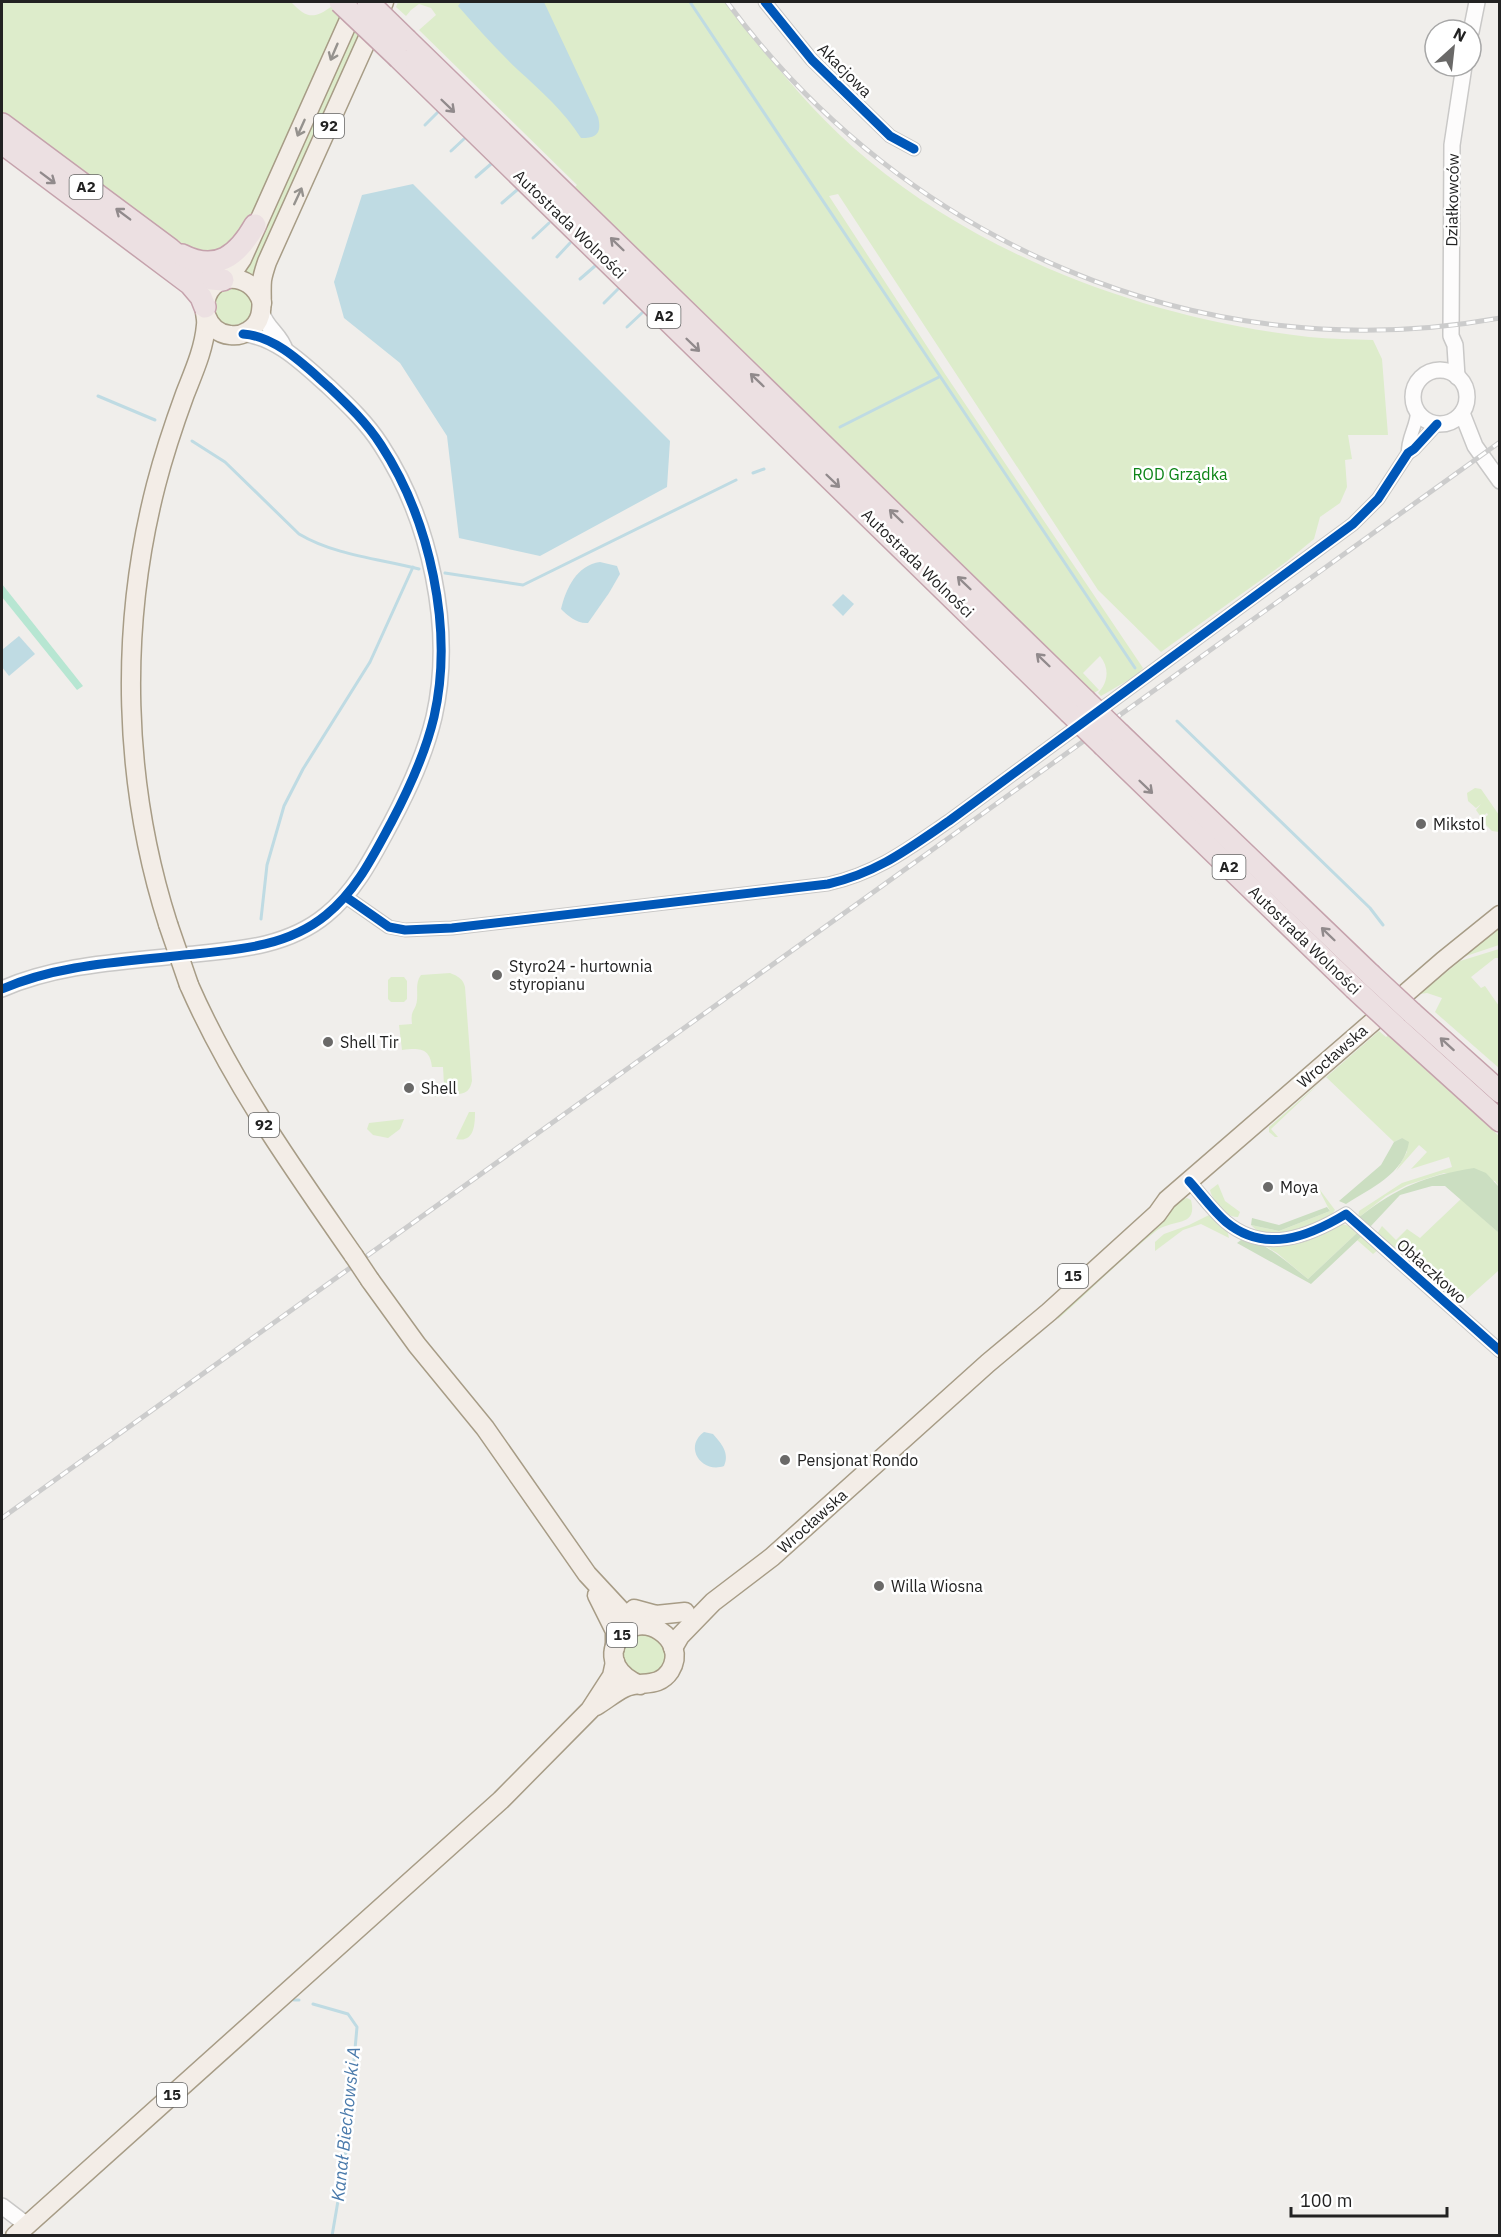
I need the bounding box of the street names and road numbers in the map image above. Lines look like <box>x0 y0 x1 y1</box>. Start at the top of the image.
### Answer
street label: Akacjowa <box>814 39 877 102</box>
road number: 92 <box>314 114 344 138</box>
street label: Działkowców <box>1441 153 1463 247</box>
street label: Autostrada Wolności <box>510 165 630 283</box>
road number: A2 <box>70 175 103 199</box>
road number: A2 <box>648 304 680 328</box>
street label: Autostrada Wolności <box>858 504 978 622</box>
road number: A2 <box>1212 855 1246 879</box>
street label: Autostrada Wolności <box>1245 881 1365 999</box>
street label: Wrocławska <box>1293 1020 1372 1092</box>
road number: 92 <box>249 1113 279 1137</box>
street label: Obłaczkowo <box>1393 1234 1471 1308</box>
road number: 15 <box>1058 1264 1088 1288</box>
street label: Wrocławska <box>773 1484 851 1557</box>
road number: 15 <box>607 1623 637 1647</box>
road number: 15 <box>157 2083 187 2107</box>

